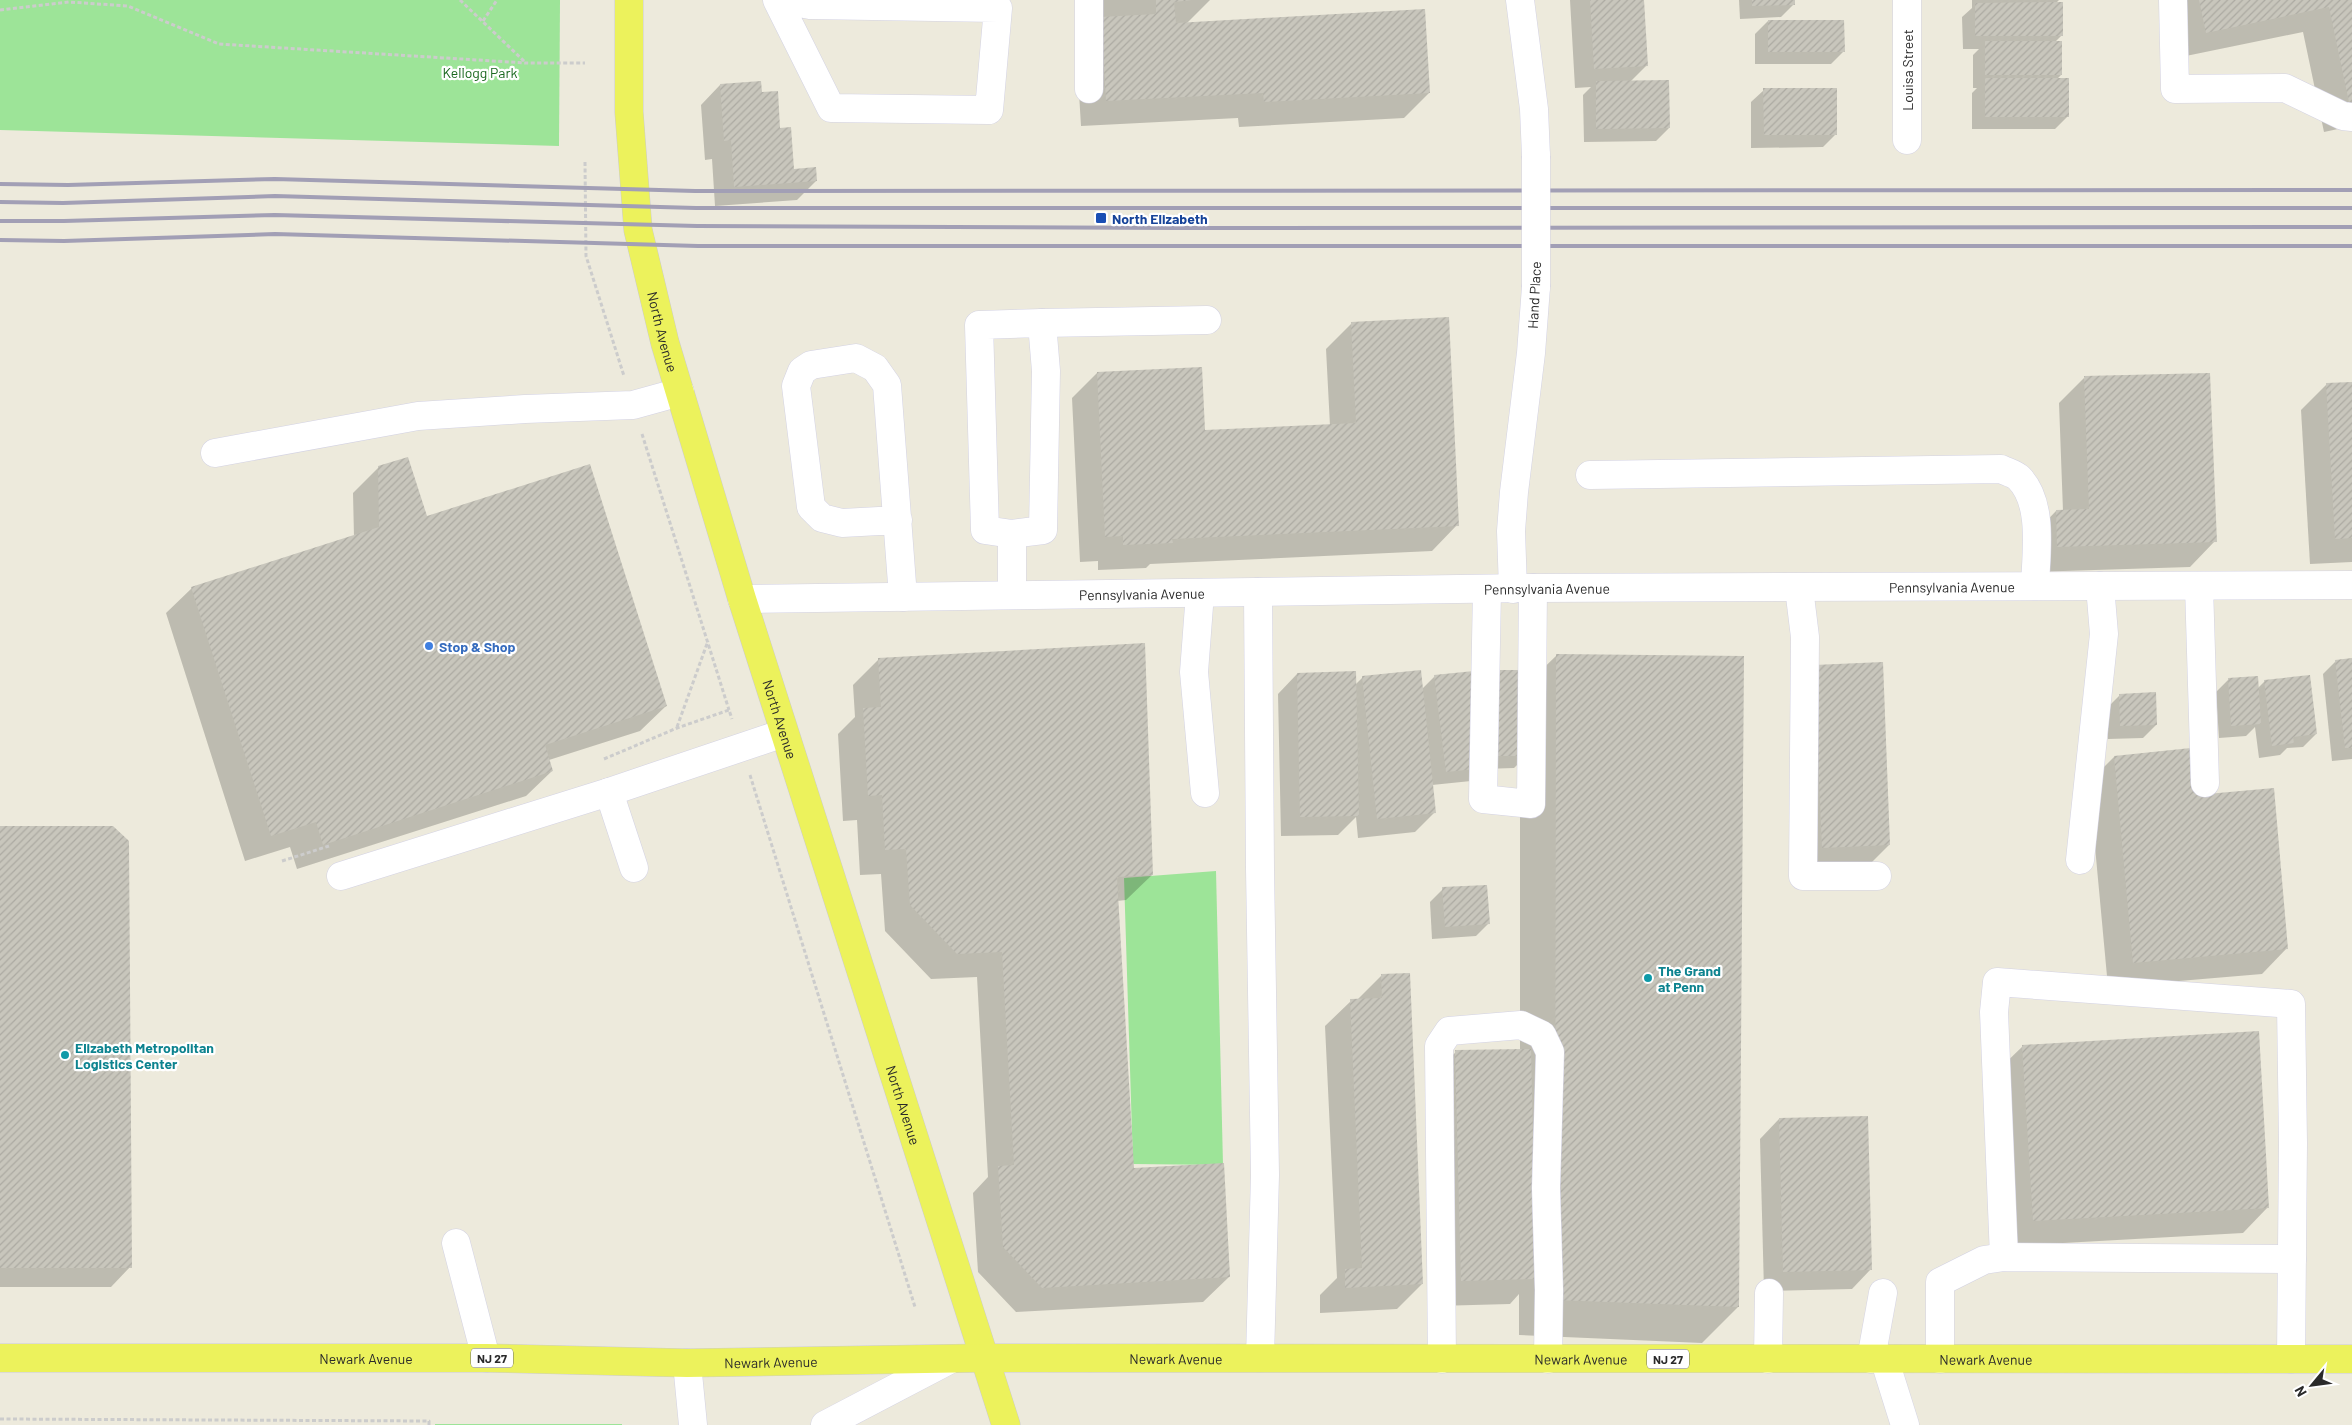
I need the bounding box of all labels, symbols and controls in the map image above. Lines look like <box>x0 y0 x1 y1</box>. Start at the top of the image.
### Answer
street label: Louisa Street <box>1899 29 1916 111</box>
park label: Kellogg Park <box>442 64 518 81</box>
place label: North Elizabeth <box>1112 210 1208 227</box>
marker: North Elizabeth <box>1094 211 1108 225</box>
street label: Hand Place <box>1524 261 1544 329</box>
street label: North Avenue <box>644 290 682 374</box>
street label: Pennsylvania Avenue <box>1889 578 2015 595</box>
street label: Pennsylvania Avenue <box>1484 579 1610 597</box>
street label: Pennsylvania Avenue <box>1079 584 1205 603</box>
place label: Stop & Shop <box>439 638 516 655</box>
marker: Stop & Shop <box>423 640 435 652</box>
street label: North Avenue <box>760 677 801 761</box>
place label: The Grand at Penn <box>1658 962 1721 995</box>
marker: The Grand at Penn <box>1642 972 1654 984</box>
place label: Elizabeth Metropolitan Logistics Center <box>75 1039 214 1072</box>
marker: Elizabeth Metropolitan Logistics Center <box>59 1049 71 1061</box>
street label: North Avenue <box>883 1063 924 1147</box>
road number: NJ 27 <box>471 1349 513 1368</box>
street label: Newark Avenue <box>319 1350 413 1367</box>
street label: Newark Avenue <box>1129 1350 1223 1367</box>
street label: Newark Avenue <box>1534 1350 1628 1367</box>
road number: NJ 27 <box>1647 1350 1689 1368</box>
street label: Newark Avenue <box>1939 1350 2033 1367</box>
street label: Newark Avenue <box>724 1352 818 1371</box>
north arrow <box>2287 1360 2337 1410</box>
text: N <box>2291 1383 2310 1400</box>

